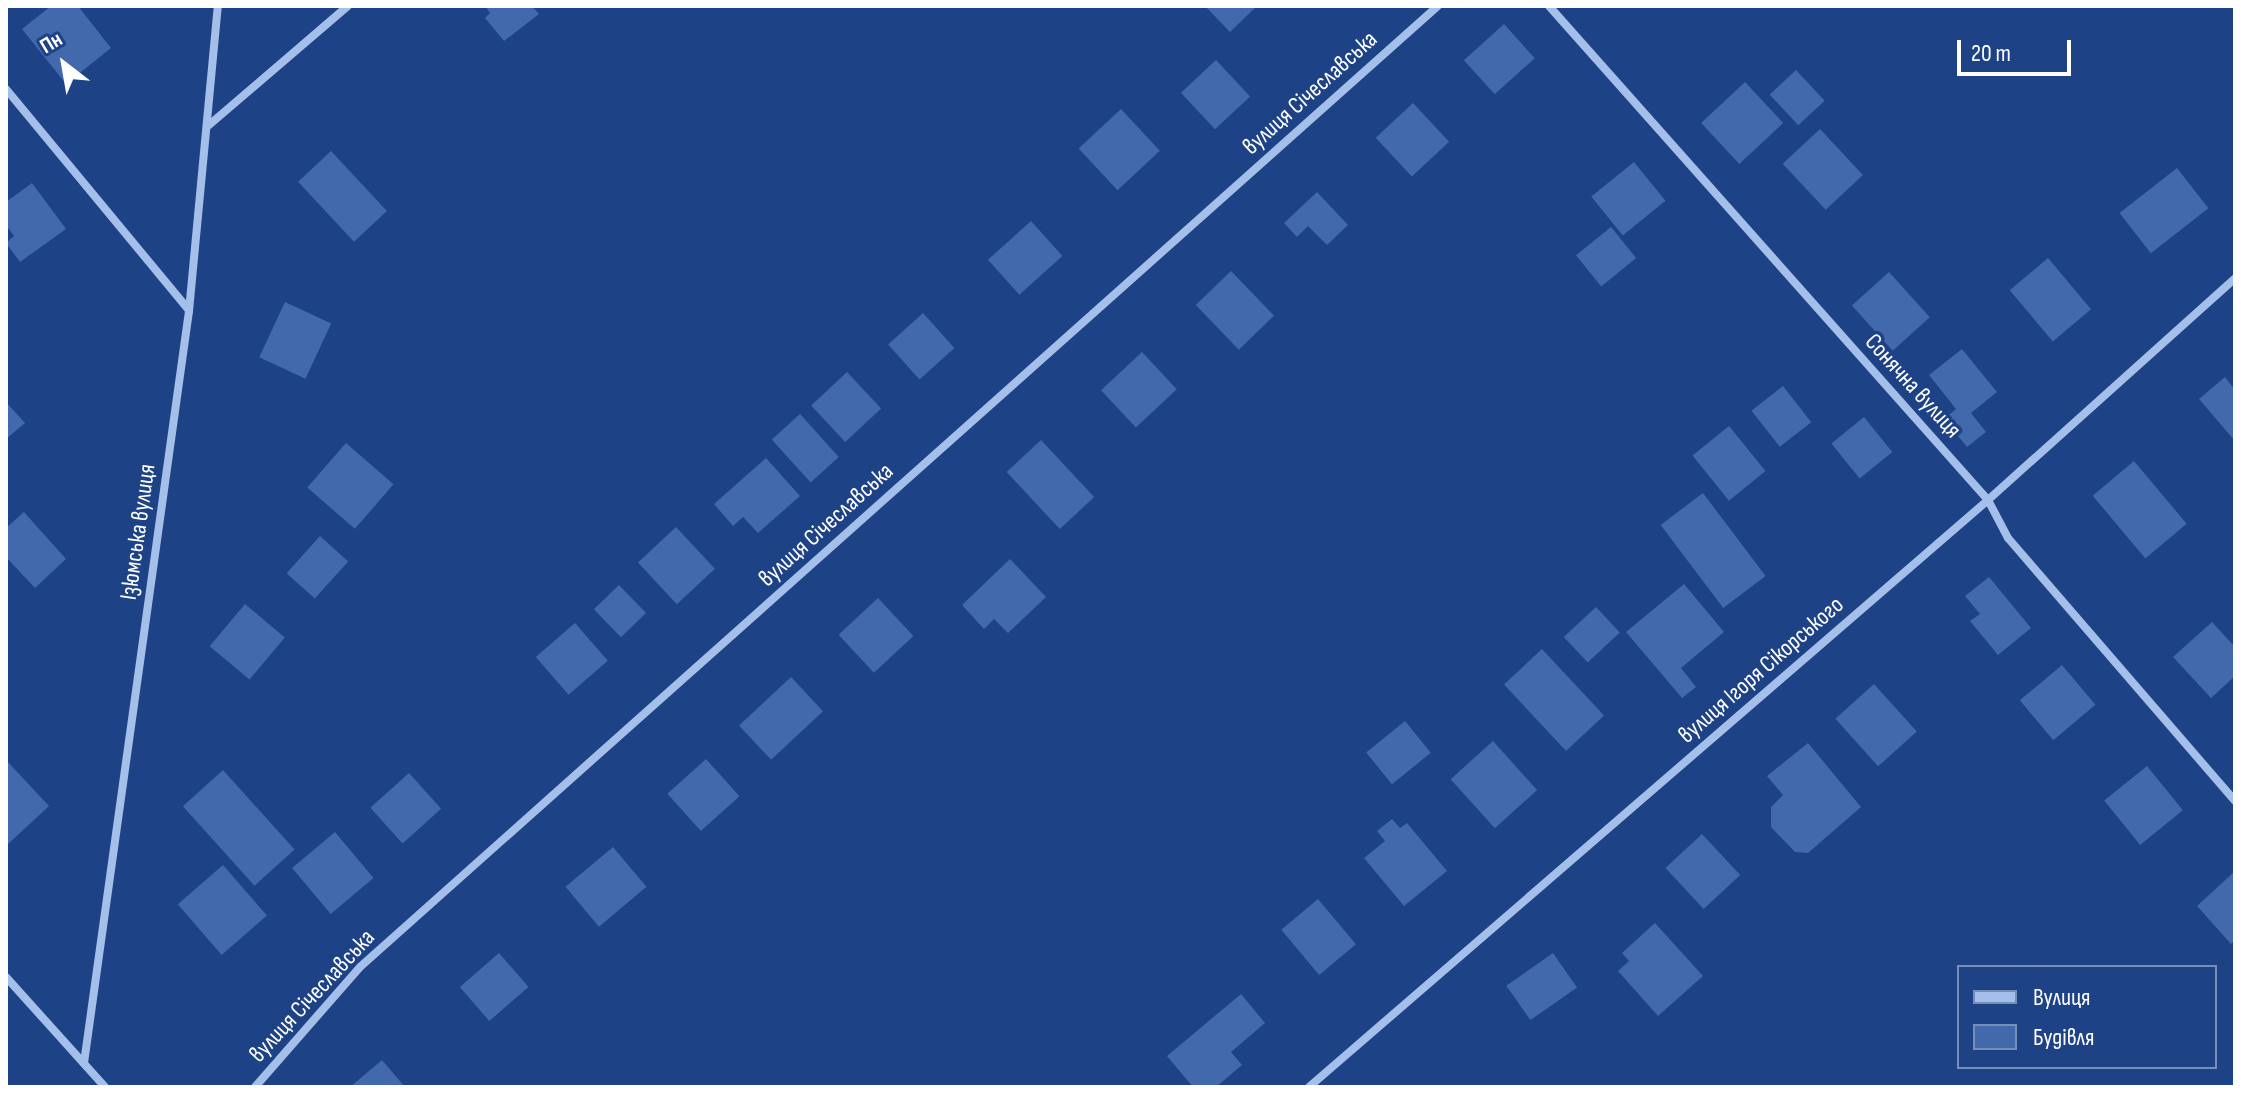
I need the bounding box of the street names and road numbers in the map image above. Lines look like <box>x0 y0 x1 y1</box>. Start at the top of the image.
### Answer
street label: вулиця Січеславська <box>1237 25 1383 161</box>
street label: Сонячна вулиця <box>1859 328 1967 444</box>
street label: вулиця Січеславська <box>753 457 899 593</box>
street label: Ізюмська вулиця <box>114 462 162 602</box>
street label: вулиця Ігоря Сікорського <box>1673 591 1849 749</box>
street label: вулиця Січеславська <box>243 924 381 1068</box>

